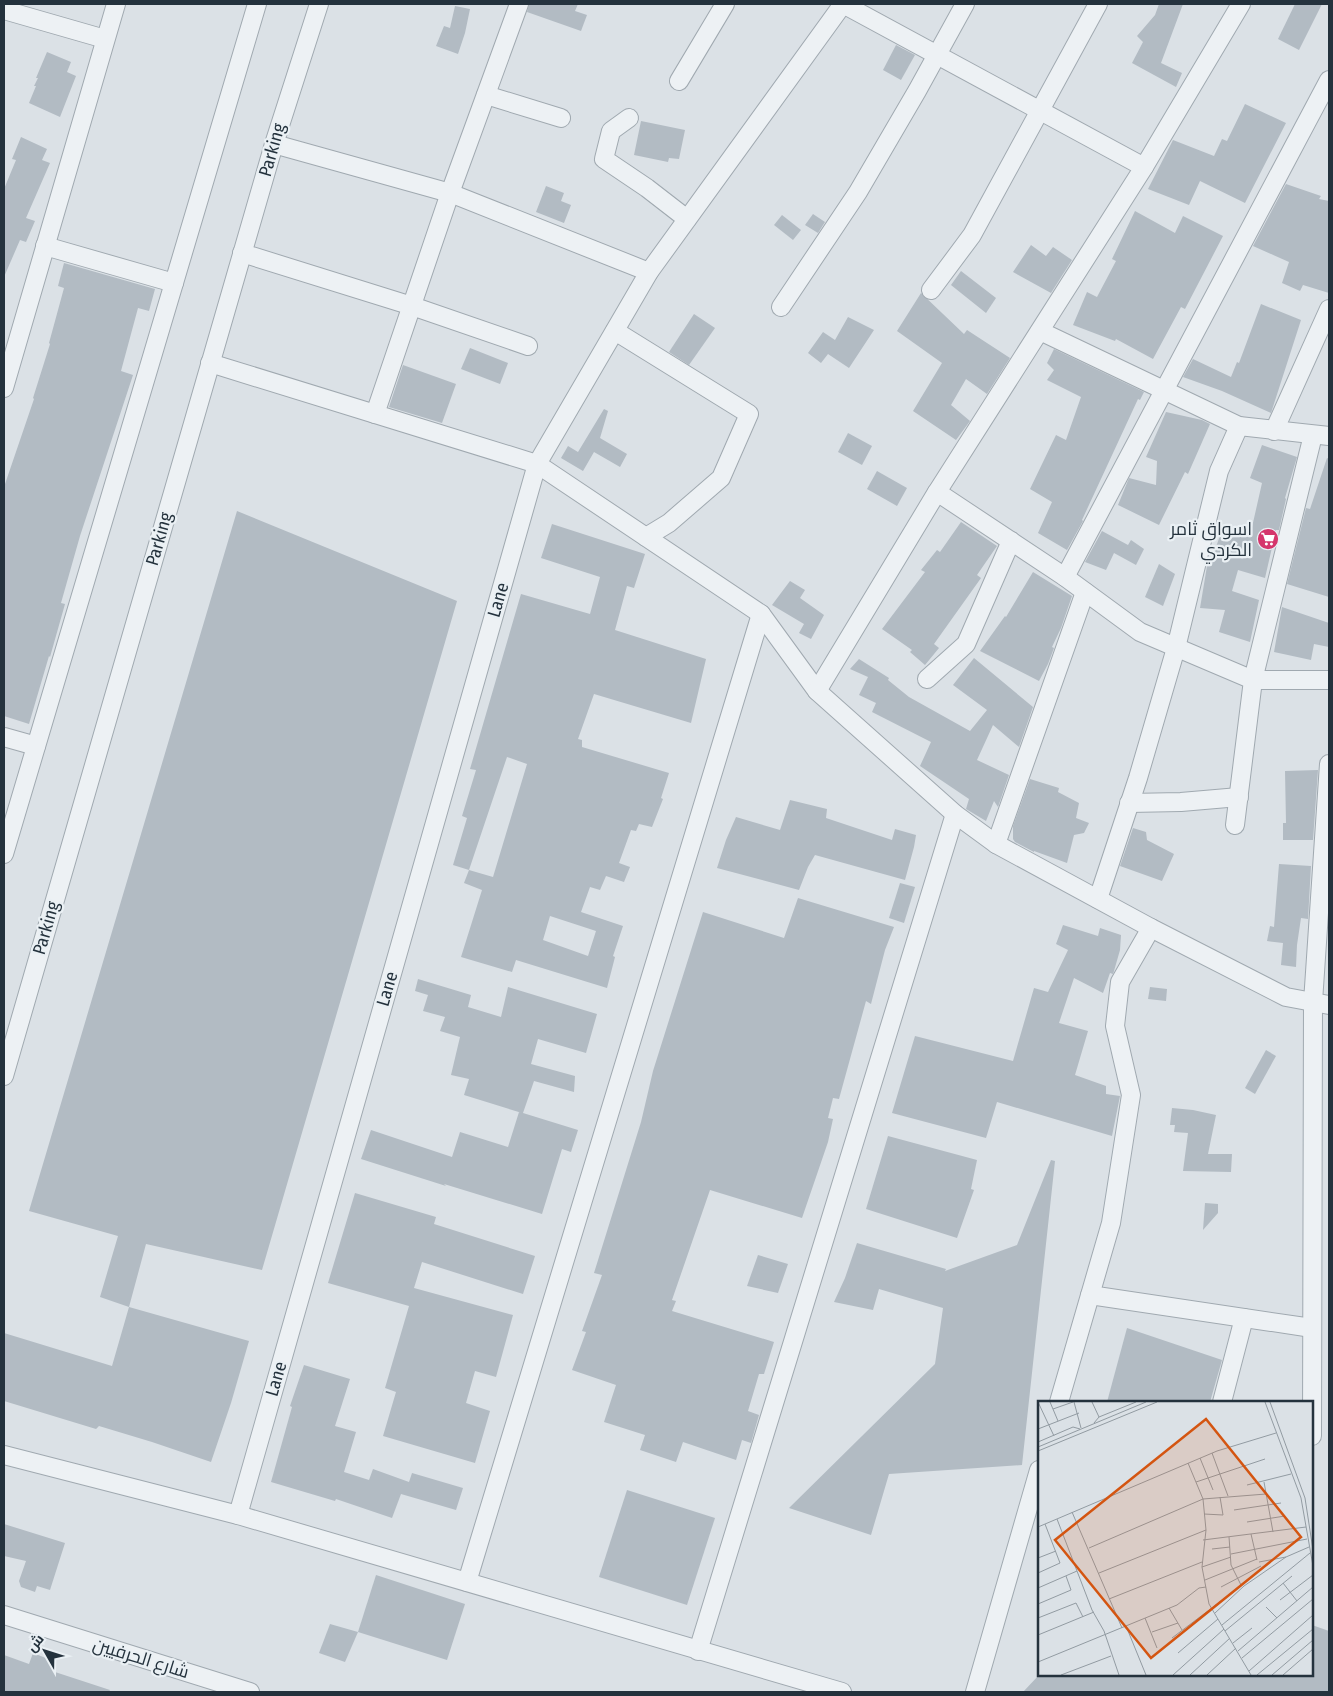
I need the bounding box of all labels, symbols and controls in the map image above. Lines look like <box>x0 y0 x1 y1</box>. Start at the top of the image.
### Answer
street label: Parking <box>254 120 290 179</box>
street label: Parking <box>141 509 177 568</box>
place label: اسواق ثامر الكردي <box>1169 518 1252 564</box>
supermarket icon: اسواق ثامر الكردي <box>1256 527 1280 551</box>
street label: Lane <box>483 580 513 620</box>
street label: Parking <box>28 898 64 957</box>
street label: Lane <box>372 969 402 1009</box>
street label: Lane <box>261 1359 291 1399</box>
inset map <box>1038 1401 1313 1676</box>
north arrow <box>20 1626 70 1676</box>
text: ش <box>23 1631 48 1655</box>
street label: شارع الحرفيين <box>90 1633 192 1684</box>

